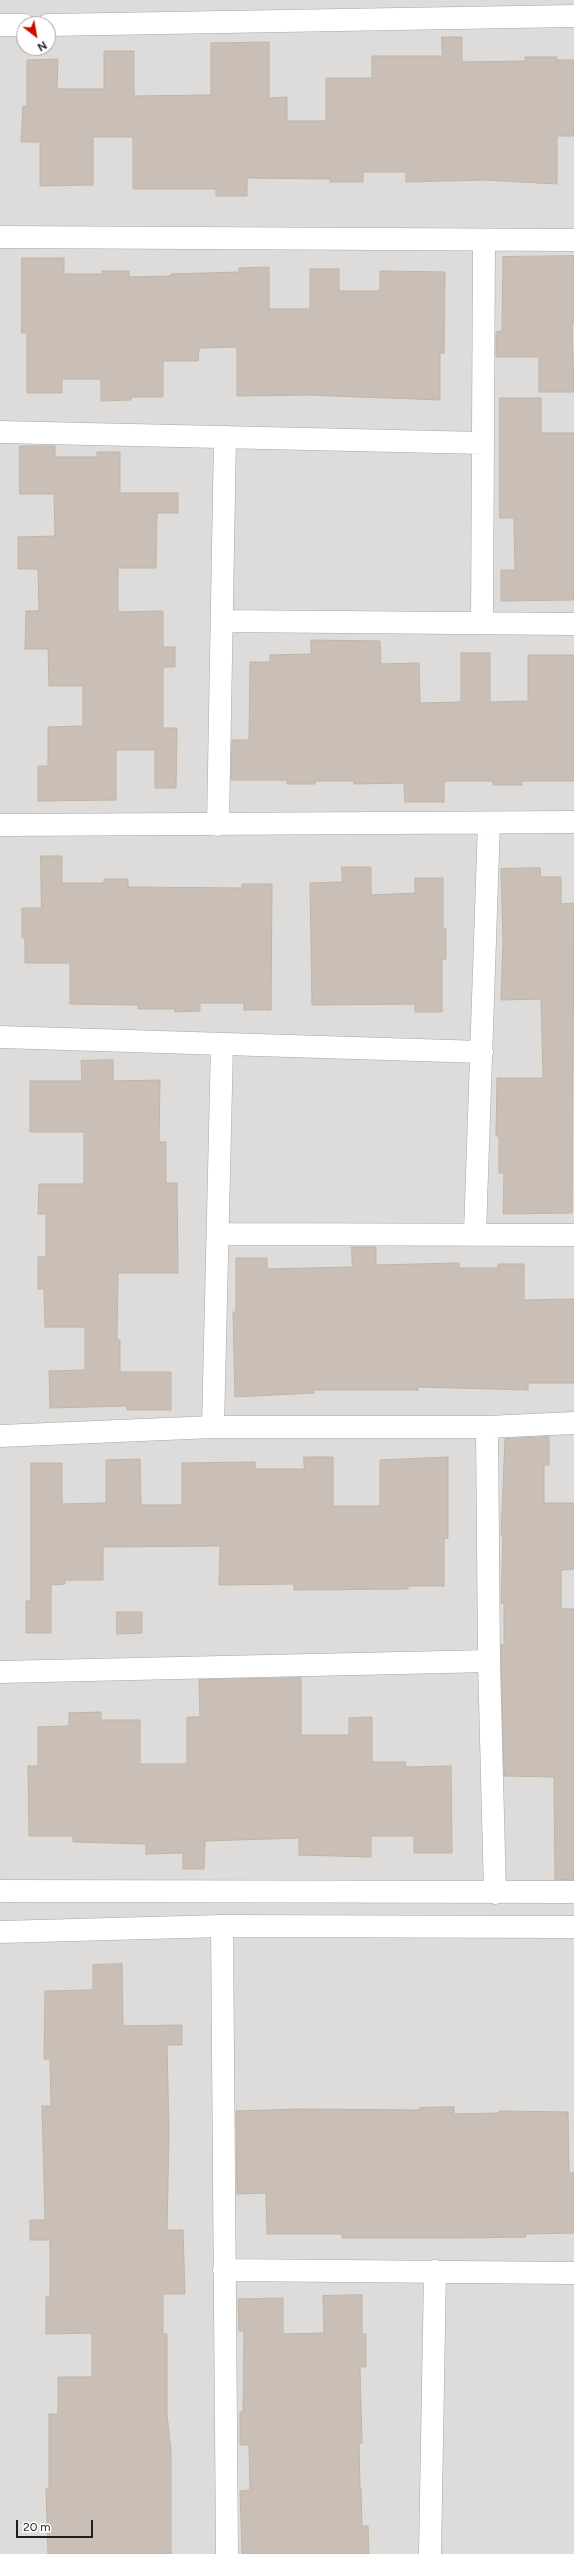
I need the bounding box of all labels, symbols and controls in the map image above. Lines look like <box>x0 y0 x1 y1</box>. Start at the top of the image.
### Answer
north arrow <box>16 16 56 56</box>
text: N <box>35 38 49 54</box>
scale bar <box>18 2512 95 2538</box>
text: 20 m <box>23 2520 51 2534</box>

